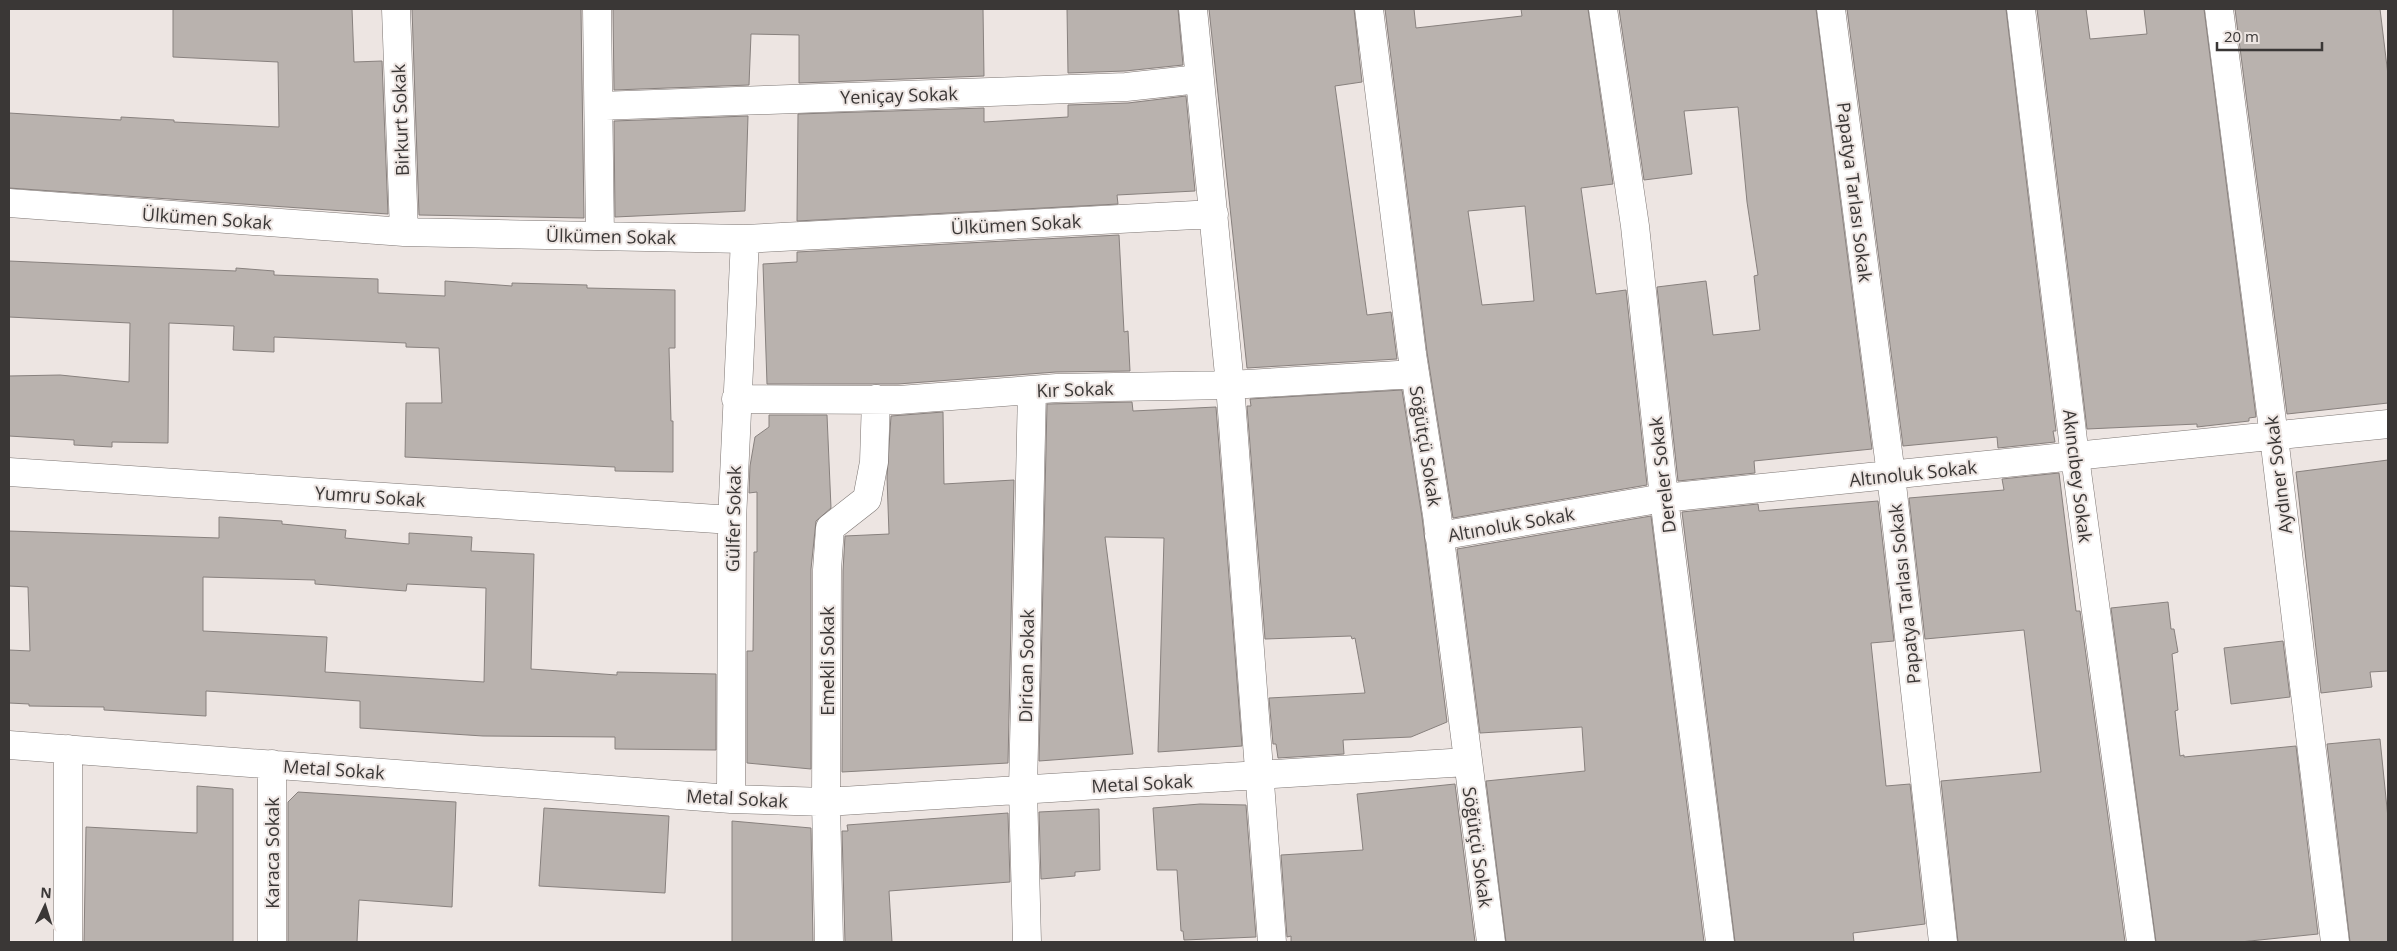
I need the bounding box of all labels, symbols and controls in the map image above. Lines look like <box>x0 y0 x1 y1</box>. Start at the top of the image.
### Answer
scale bar <box>2217 20 2322 52</box>
text: 20 m <box>2224 26 2259 46</box>
street label: Birkurt Sokak <box>386 63 414 176</box>
street label: Yeniçay Sokak <box>840 81 959 109</box>
street label: Papatya Tarlası Sokak <box>1832 101 1878 284</box>
street label: Ülkümen Sokak <box>141 201 273 235</box>
street label: Ülkümen Sokak <box>950 209 1082 239</box>
street label: Ülkümen Sokak <box>546 223 677 249</box>
street label: Kır Sokak <box>1036 376 1115 402</box>
street label: Söğütçü Sokak <box>1405 384 1447 509</box>
street label: Akıncıbey Sokak <box>2058 408 2098 545</box>
street label: Aydıner Sokak <box>2259 414 2297 535</box>
street label: Dereler Sokak <box>1643 415 1681 534</box>
street label: Altınoluk Sokak <box>1848 454 1978 492</box>
street label: Gülfer Sokak <box>720 465 746 572</box>
street label: Yumru Sokak <box>314 480 426 512</box>
street label: Altınoluk Sokak <box>1446 501 1577 547</box>
street label: Papatya Tarlası Sokak <box>1883 502 1925 685</box>
street label: Emekli Sokak <box>815 606 839 716</box>
street label: Dirican Sokak <box>1013 609 1039 723</box>
street label: Metal Sokak <box>283 753 386 785</box>
street label: Metal Sokak <box>1091 768 1194 798</box>
street label: Metal Sokak <box>686 783 789 813</box>
street label: Söğütçü Sokak <box>1458 785 1498 910</box>
street label: Karaca Sokak <box>260 797 284 909</box>
north arrow <box>20 881 70 931</box>
text: N <box>40 883 52 902</box>

